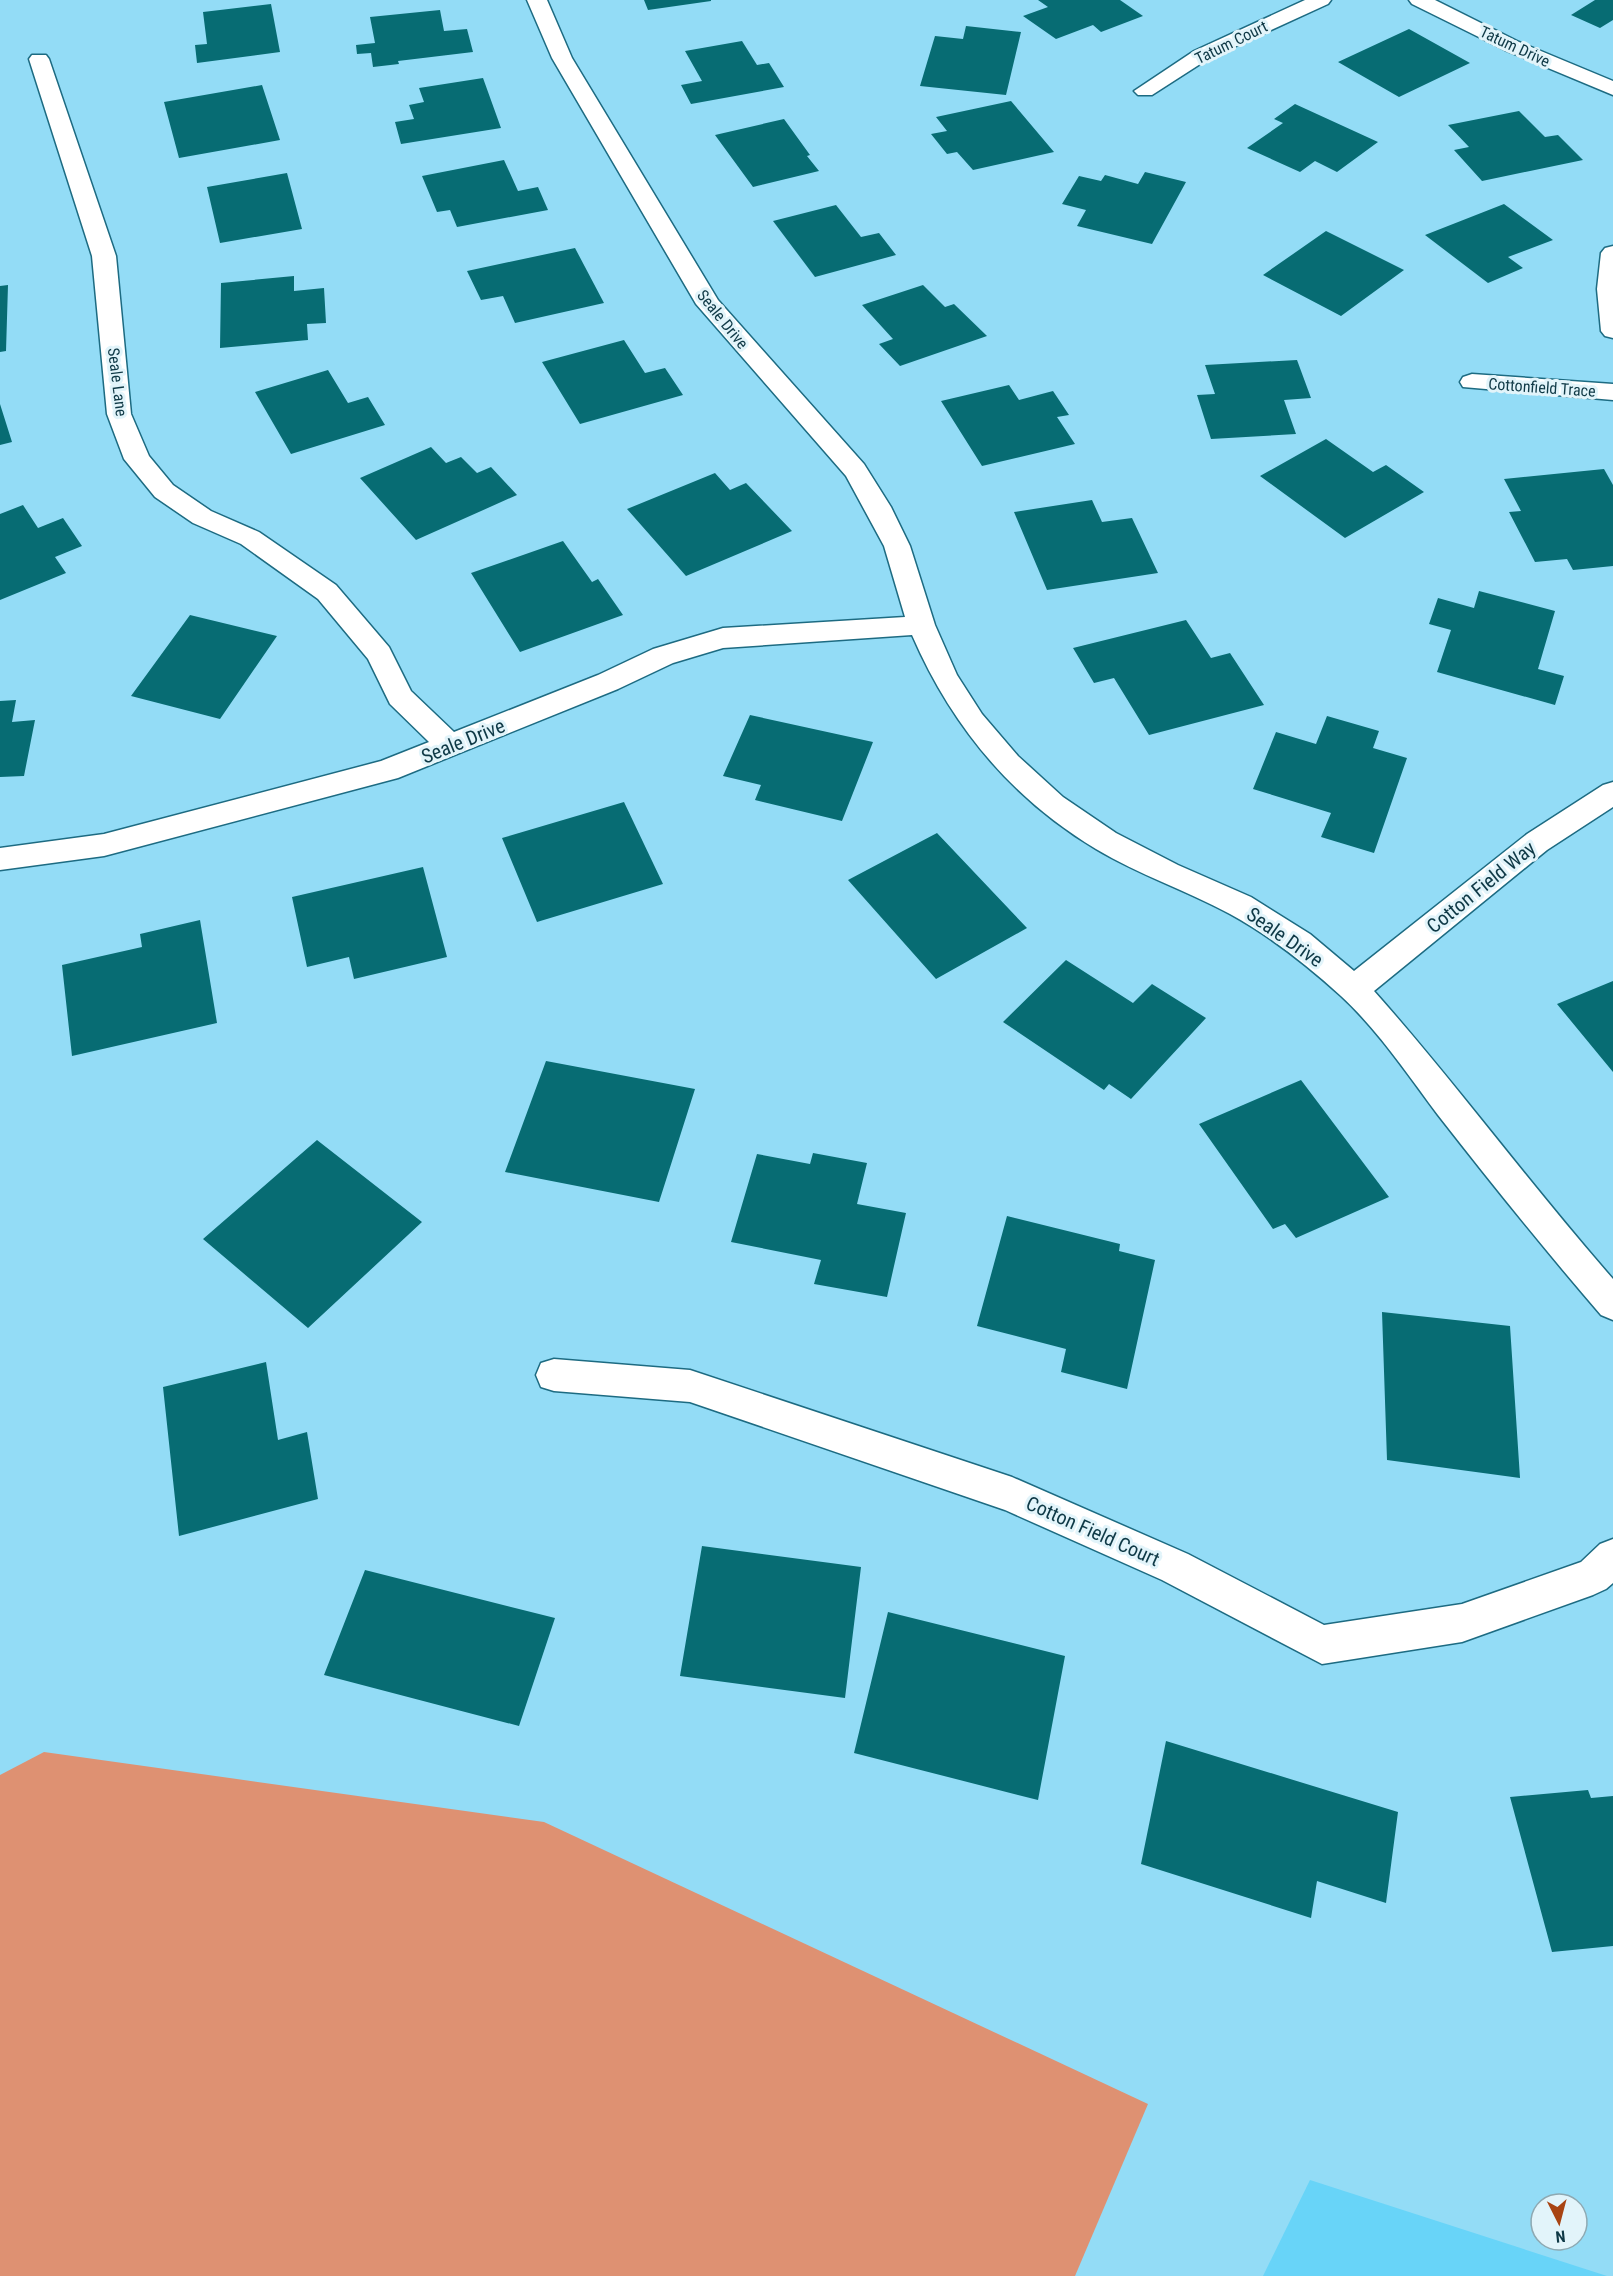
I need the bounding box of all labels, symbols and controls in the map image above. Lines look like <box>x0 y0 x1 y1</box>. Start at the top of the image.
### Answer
street label: Tatum Court <box>1192 17 1271 68</box>
street label: Tatum Drive <box>1477 22 1553 71</box>
street label: Seale Drive <box>693 286 752 353</box>
street label: Seale Lane <box>104 347 131 417</box>
street label: Cottonfield Trace <box>1488 374 1596 401</box>
street label: Seale Drive <box>418 713 508 769</box>
street label: Cotton Field Way <box>1422 836 1540 938</box>
street label: Seale Drive <box>1242 902 1328 972</box>
street label: Cotton Field Court <box>1023 1491 1164 1571</box>
north arrow <box>1529 2192 1589 2252</box>
text: N <box>1555 2226 1566 2246</box>

